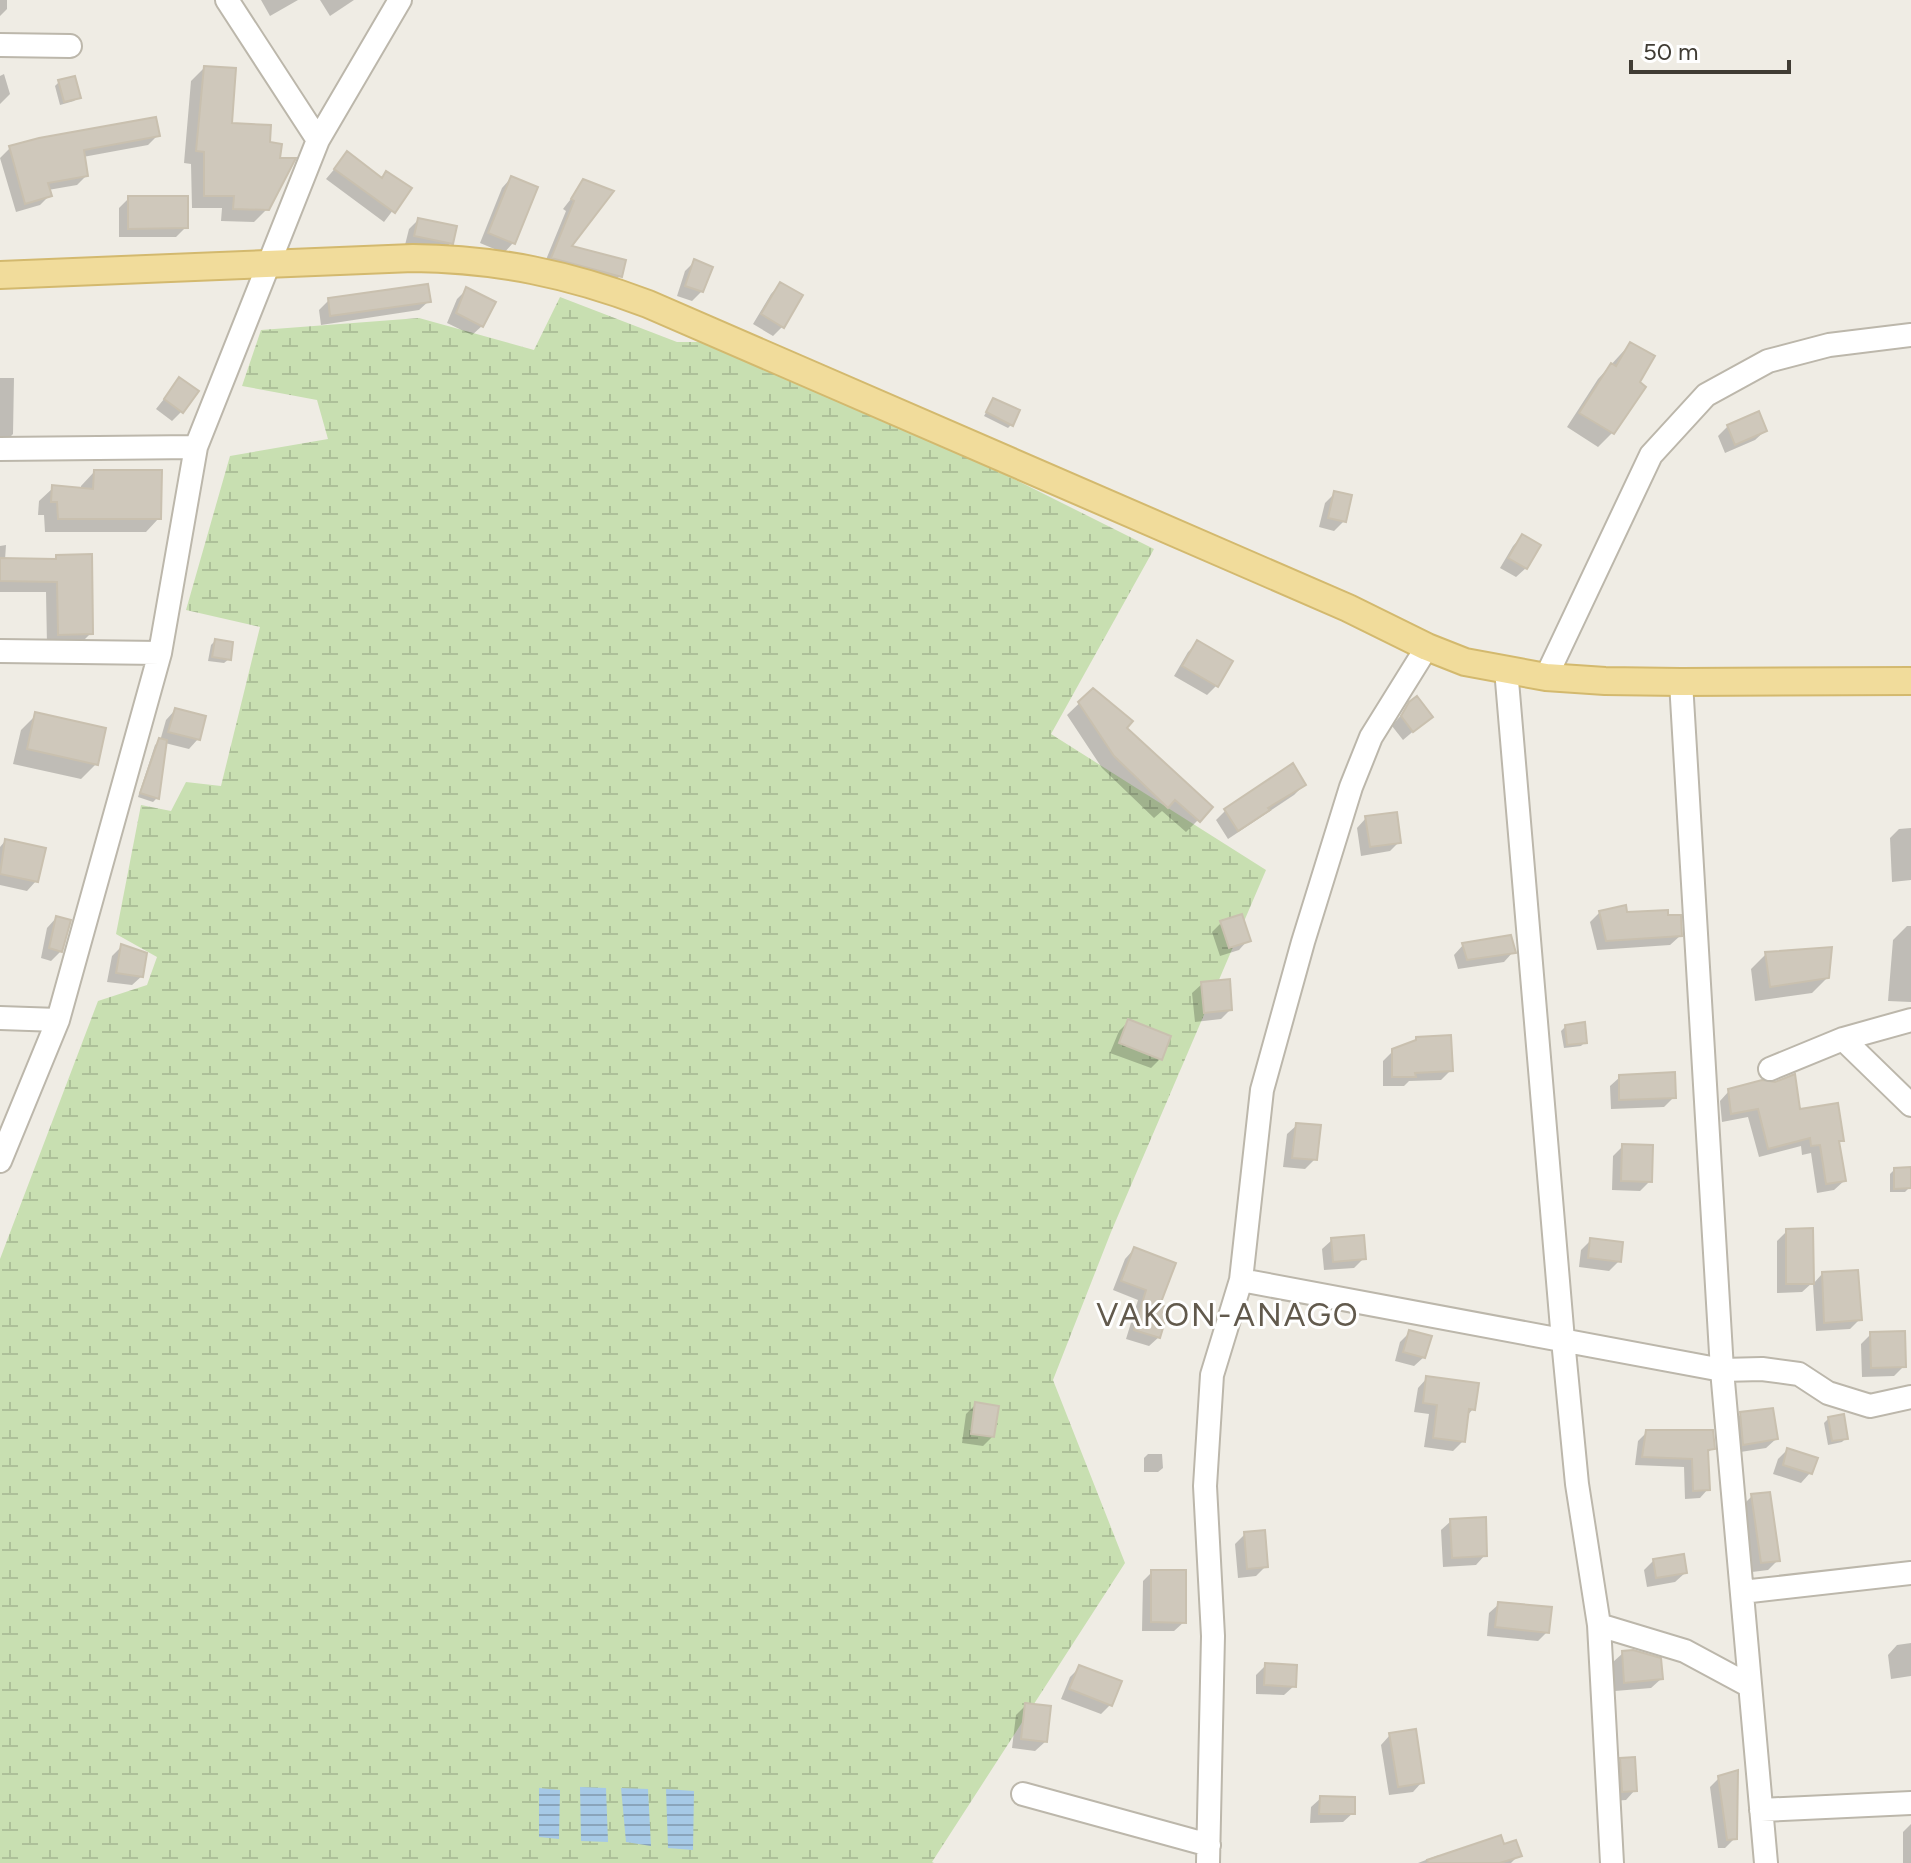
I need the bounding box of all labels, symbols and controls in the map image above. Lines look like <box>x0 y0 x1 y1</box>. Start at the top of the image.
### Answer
scale bar <box>1631 24 1789 74</box>
text: 50 m <box>1643 37 1699 66</box>
district label: VAKON-ANAGO <box>1096 1296 1360 1334</box>

